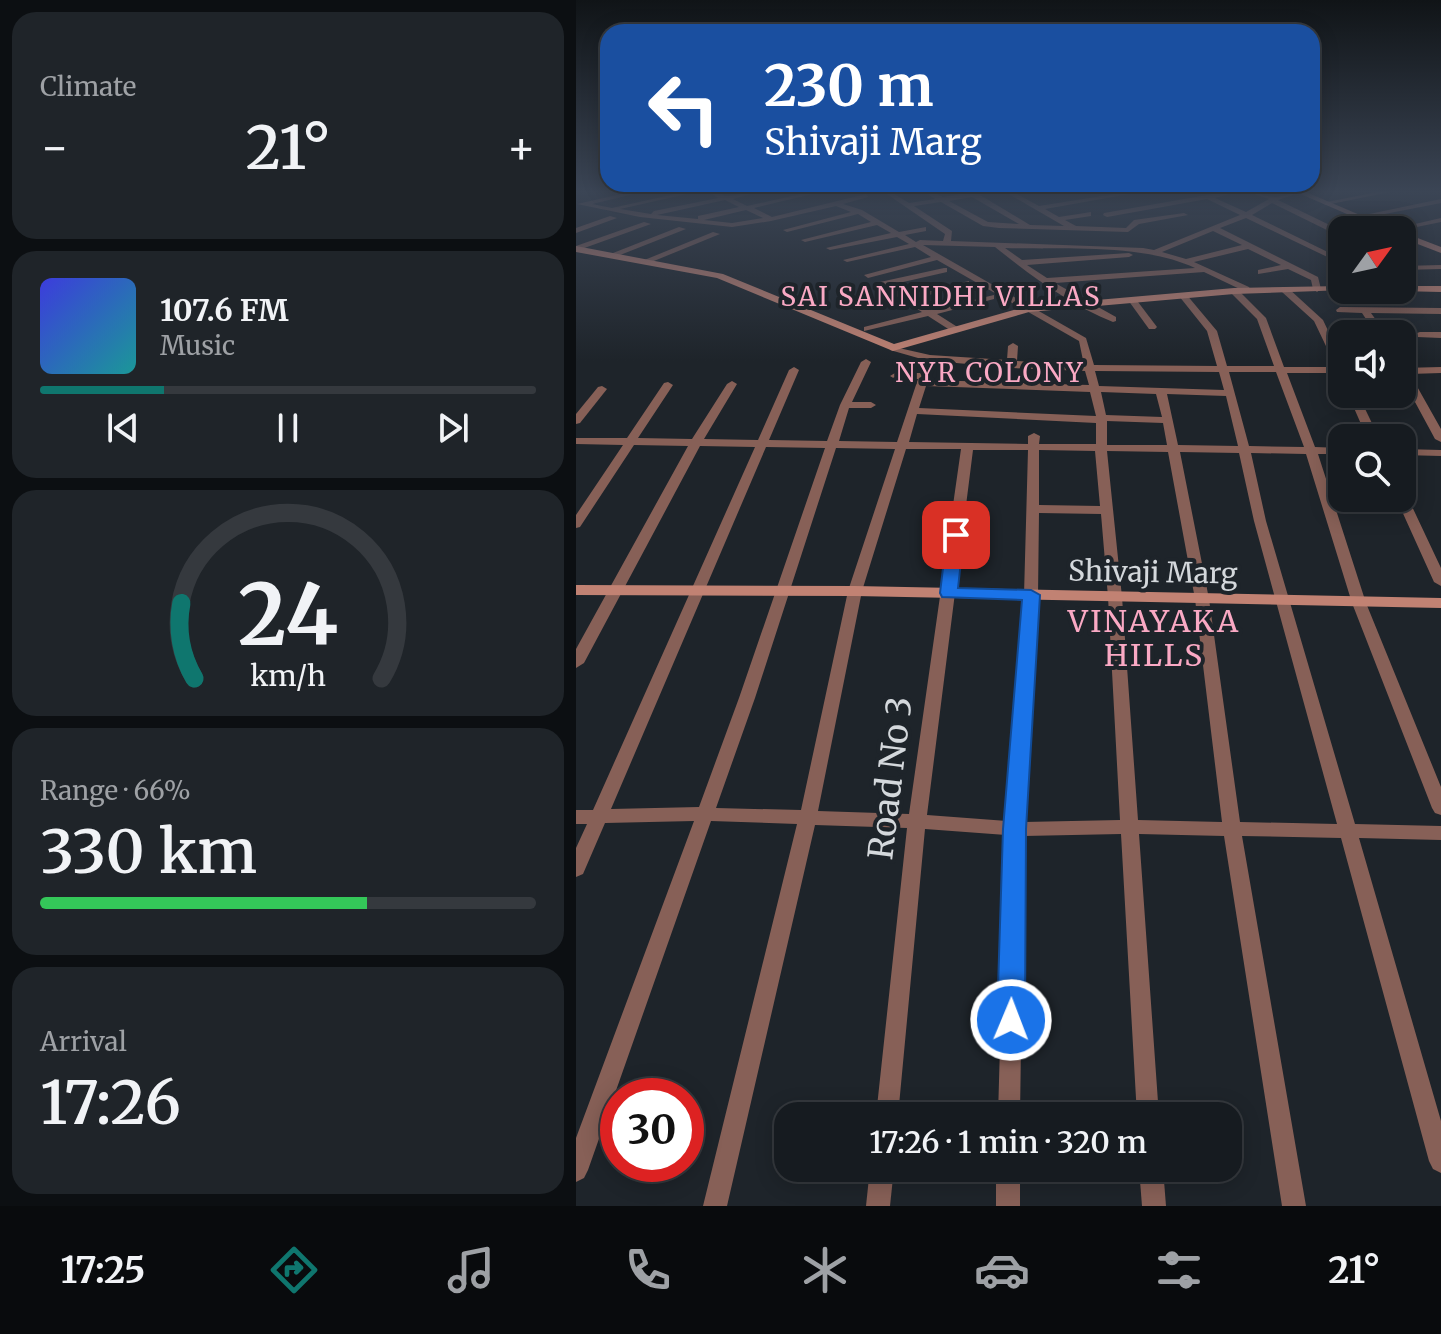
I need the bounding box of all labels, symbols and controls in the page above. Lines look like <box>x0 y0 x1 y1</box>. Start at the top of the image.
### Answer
text: 230 m <box>764 51 934 121</box>
icon: left <box>632 56 736 160</box>
text: Climate <box>40 70 136 103</box>
text: 21° <box>245 110 331 185</box>
text: − <box>40 120 69 175</box>
text: + <box>507 120 536 175</box>
text: Shivaji Marg <box>764 120 982 165</box>
north arrow <box>1328 216 1416 304</box>
map controls <box>1328 216 1416 512</box>
district label: SAI SANNIDHI VILLAS <box>781 280 1101 313</box>
text: 107.6 FM <box>160 291 289 329</box>
button: sound <box>1328 320 1416 408</box>
text: Music <box>160 329 235 362</box>
district label: NYR COLONY <box>895 356 1085 389</box>
icon: previous <box>101 406 145 450</box>
icon: pause <box>266 406 310 450</box>
icon: next <box>431 406 475 450</box>
button: search <box>1328 424 1416 512</box>
pin <box>922 501 990 569</box>
icon: arrive <box>934 513 978 557</box>
street label: Shivaji Marg <box>1068 553 1238 591</box>
text: 24 <box>238 563 338 668</box>
district label: VINAYAKA HILLS <box>1067 602 1240 674</box>
text: km/h <box>250 658 326 694</box>
street label: Road No 3 <box>859 694 921 862</box>
text: Range · 66% <box>40 774 191 807</box>
text: 330 km <box>40 814 257 889</box>
position arrow <box>969 978 1053 1062</box>
text: Arrival <box>40 1025 127 1058</box>
text: 17:26 <box>40 1065 181 1140</box>
speed limit sign: 30 <box>600 1078 704 1182</box>
text: 17:26 · 1 min · 320 m <box>869 1123 1147 1161</box>
icon: directions <box>266 1242 322 1298</box>
icon: music <box>443 1242 499 1298</box>
icon: phone <box>620 1242 676 1298</box>
icon: climate <box>797 1242 853 1298</box>
icon: car <box>974 1242 1030 1298</box>
icon: filters <box>1151 1242 1207 1298</box>
text: 17:25 <box>61 1248 145 1293</box>
text: 21° <box>1328 1248 1380 1293</box>

